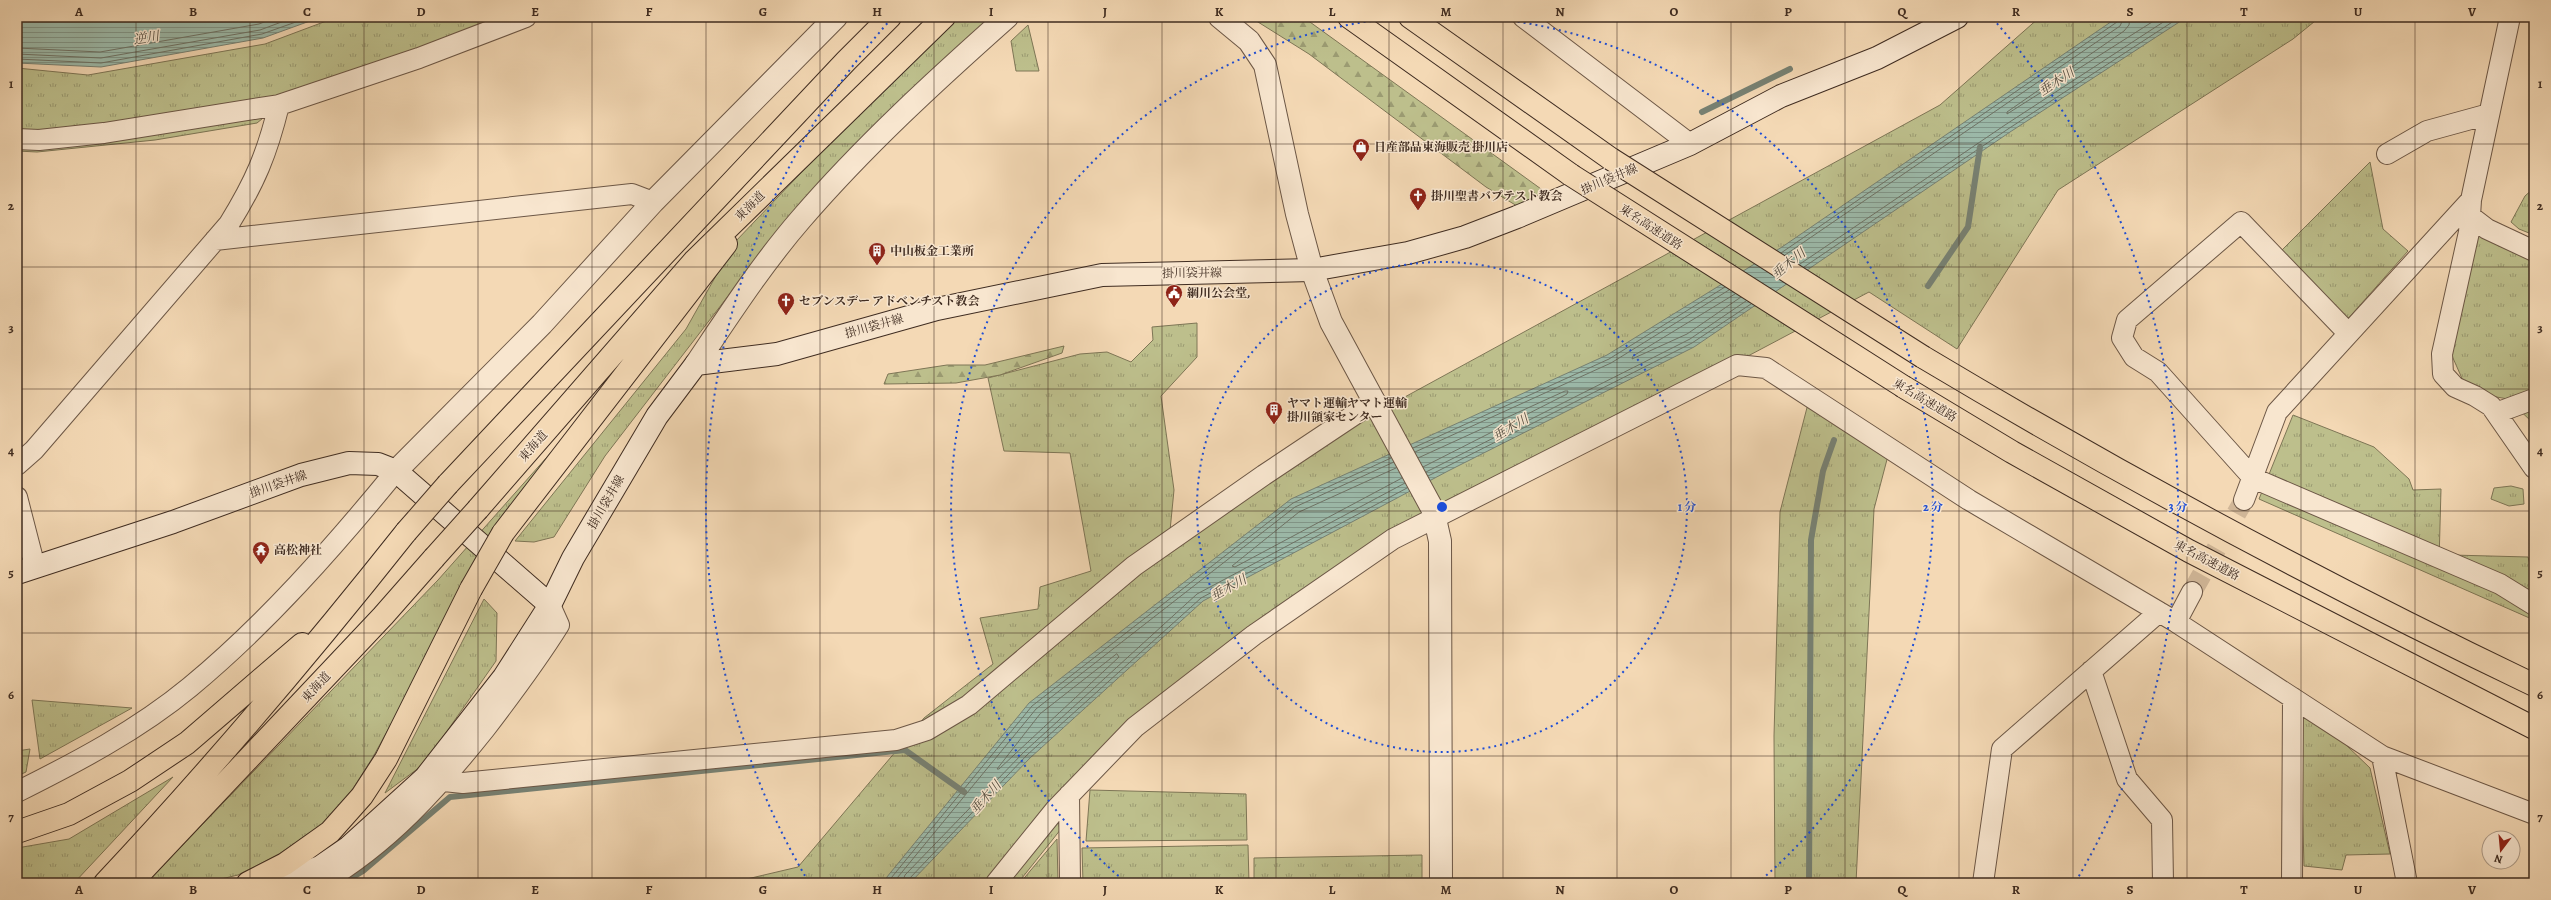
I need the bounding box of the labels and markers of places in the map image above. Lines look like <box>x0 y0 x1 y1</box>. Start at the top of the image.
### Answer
shop icon: 日産部品東海販売 掛川店 <box>1351 137 1371 162</box>
place label: 日産部品東海販売 掛川店 <box>1374 139 1508 155</box>
church icon: 掛川聖書バプテスト教会 <box>1408 186 1428 211</box>
place label: 掛川聖書バプテスト教会 <box>1431 188 1563 204</box>
building icon: 中山板金工業所 <box>867 241 887 266</box>
place label: 中山板金工業所 <box>890 243 974 259</box>
public building icon: 綱川公会堂, <box>1164 283 1184 308</box>
place label: 綱川公会堂, <box>1187 285 1250 301</box>
church icon: セブンスデー アドベンチスト教会 <box>776 291 796 316</box>
place label: セブンスデー アドベンチスト教会 <box>799 293 980 309</box>
place label: ヤマト運輸ヤマト運輸 掛川領家センター <box>1287 395 1408 425</box>
building icon: ヤマト運輸ヤマト運輸 掛川領家センター <box>1264 400 1284 425</box>
centre of rings <box>1435 500 1449 514</box>
temple icon: 高松神社 <box>251 540 271 565</box>
place label: 高松神社 <box>274 542 322 558</box>

